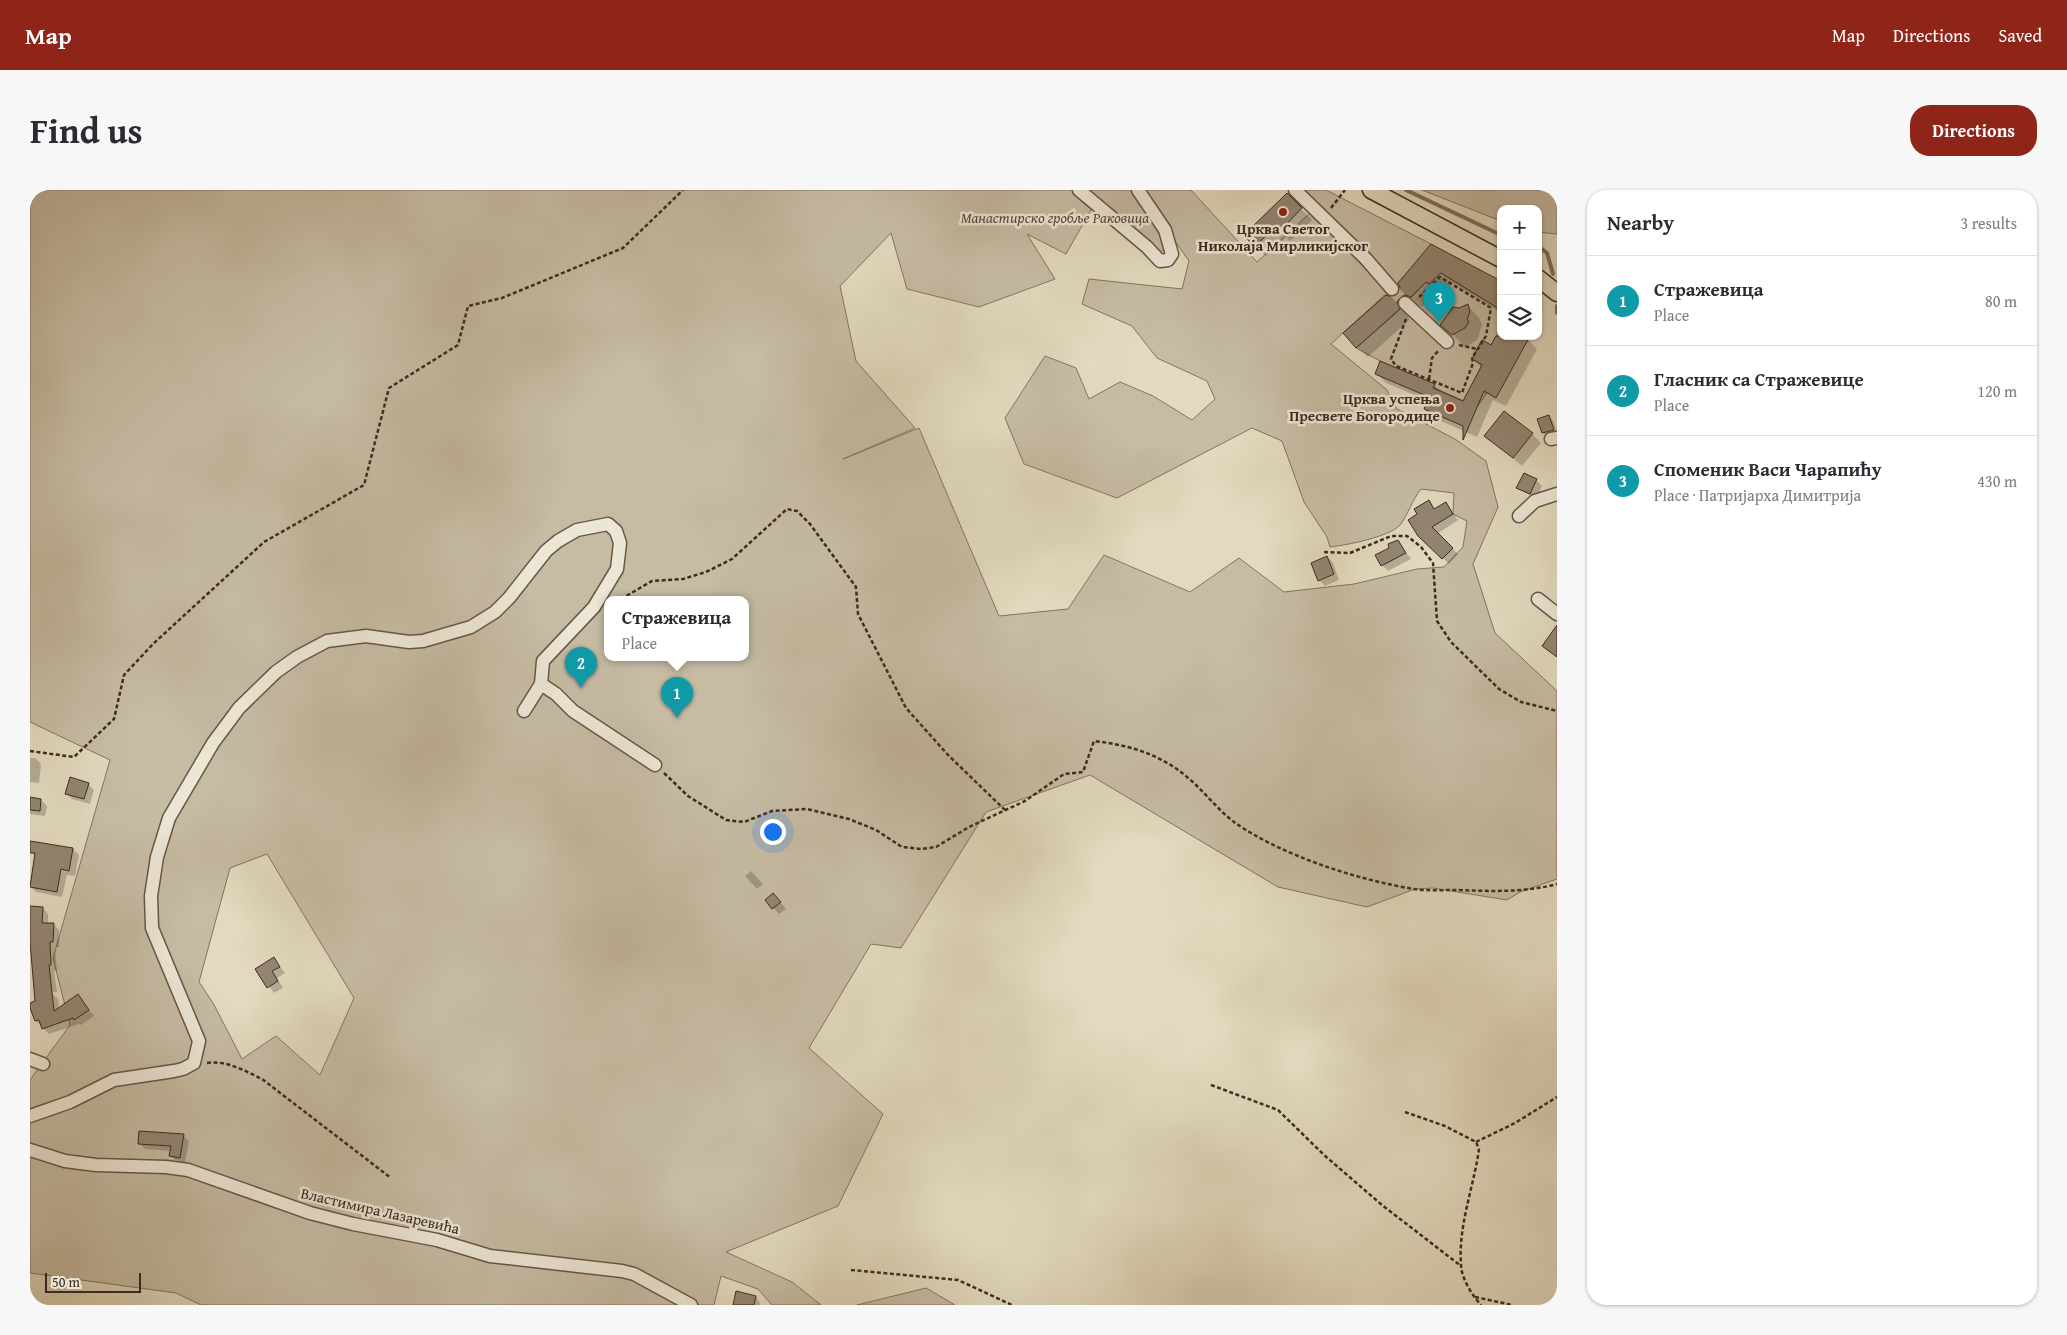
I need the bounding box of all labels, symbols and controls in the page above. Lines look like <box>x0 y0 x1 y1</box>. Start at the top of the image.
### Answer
text: Map <box>25 18 72 53</box>
text: Map <box>1832 22 1865 49</box>
text: Directions <box>1893 22 1970 49</box>
text: Saved <box>1998 22 2042 49</box>
text: Find us <box>30 105 143 156</box>
button: Directions <box>1910 105 2037 156</box>
map controls <box>1497 205 1542 340</box>
button: + <box>1497 205 1542 250</box>
marker: Црква Светог Николаја Мирликијског <box>1277 206 1289 218</box>
park label: Манастирско гробље Раковица <box>961 207 1149 228</box>
text: Nearby <box>1607 207 1674 238</box>
text: 3 results <box>1960 211 2017 235</box>
place label: Црква Светог Николаја Мирликијског <box>1198 218 1368 256</box>
button: − <box>1497 250 1542 295</box>
text: Стражевица <box>1654 275 1764 303</box>
pin: 3 <box>1423 282 1455 323</box>
text: 1 <box>1619 289 1627 313</box>
text: 80 m <box>1985 289 2017 313</box>
button: layers <box>1497 295 1542 340</box>
text: Place <box>1654 303 1689 327</box>
text: Гласник са Стражевице <box>1654 365 1864 393</box>
text: 2 <box>1619 379 1627 403</box>
text: 120 m <box>1977 379 2017 403</box>
place label: Црква успења Пресвете Богородице <box>1289 388 1440 426</box>
text: Place <box>1654 393 1689 417</box>
marker: Црква успења Пресвете Богородице <box>1444 402 1456 414</box>
text: Споменик Васи Чарапићу <box>1654 455 1882 483</box>
text: 3 <box>1619 469 1627 493</box>
text: 430 m <box>1977 469 2017 493</box>
text: Place · Патријарха Димитрија <box>1654 483 1861 507</box>
popup <box>604 596 749 661</box>
text: Стражевица <box>622 603 731 631</box>
text: Place <box>622 631 657 655</box>
pin: 2 <box>565 647 597 688</box>
pin: 1 <box>661 677 693 718</box>
your location <box>760 819 786 845</box>
street label: Властимира Лазаревића <box>299 1182 462 1239</box>
scale bar <box>45 1270 141 1293</box>
text: 50 m <box>52 1272 80 1292</box>

